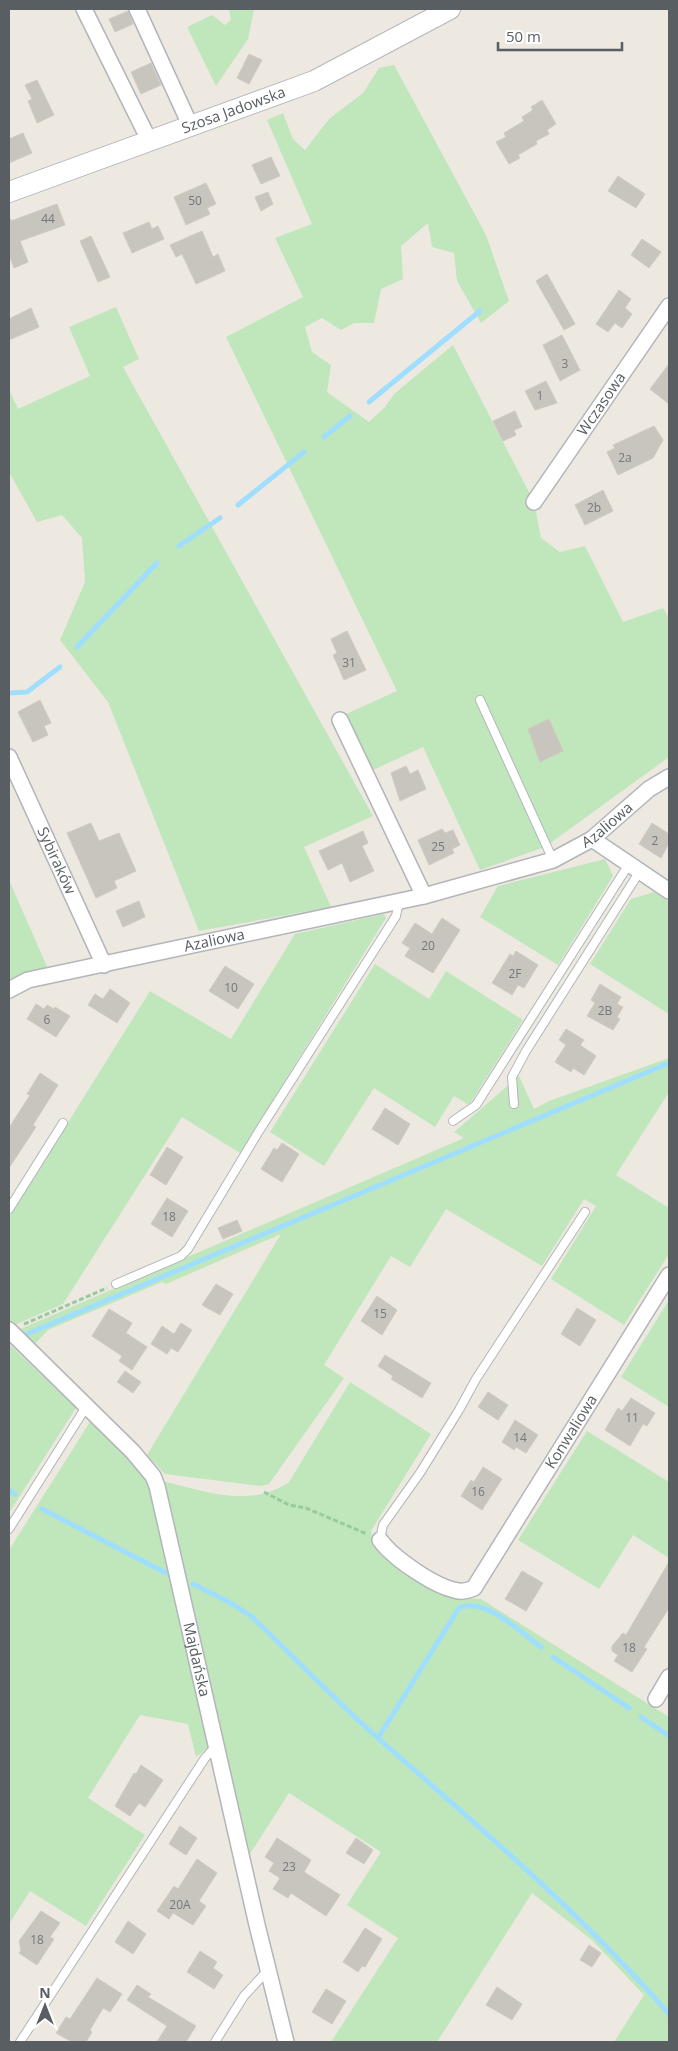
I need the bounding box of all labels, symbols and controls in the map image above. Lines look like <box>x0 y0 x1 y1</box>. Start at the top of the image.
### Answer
scale bar <box>498 20 622 52</box>
text: 50 m <box>506 26 541 46</box>
street label: Szosa Jadowska <box>178 81 288 137</box>
house number: 50 <box>188 192 202 209</box>
house number: 44 <box>41 210 55 227</box>
house number: 3 <box>562 355 569 372</box>
street label: Wczasowa <box>572 368 629 439</box>
house number: 1 <box>537 387 543 404</box>
house number: 2a <box>618 449 632 466</box>
house number: 2b <box>587 499 601 516</box>
house number: 31 <box>342 654 356 671</box>
street label: Azaliowa <box>578 797 636 852</box>
street label: Sybiraków <box>33 823 81 897</box>
house number: 2 <box>652 832 659 849</box>
house number: 25 <box>431 838 445 855</box>
street label: Azaliowa <box>182 923 246 956</box>
house number: 20 <box>421 937 435 954</box>
house number: 2F <box>508 965 522 982</box>
house number: 10 <box>224 979 238 996</box>
house number: 2B <box>598 1002 613 1019</box>
house number: 6 <box>44 1011 51 1028</box>
house number: 18 <box>162 1208 176 1225</box>
house number: 15 <box>373 1305 387 1322</box>
street label: Konwaliowa <box>540 1390 601 1472</box>
house number: 11 <box>625 1409 639 1426</box>
house number: 14 <box>513 1429 527 1446</box>
house number: 16 <box>471 1483 485 1500</box>
street label: Majdańska <box>179 1620 216 1699</box>
house number: 18 <box>622 1639 636 1656</box>
house number: 23 <box>282 1858 296 1875</box>
house number: 20A <box>169 1896 191 1913</box>
house number: 18 <box>30 1931 44 1948</box>
north arrow <box>20 1981 70 2031</box>
text: N <box>39 1983 51 2002</box>

